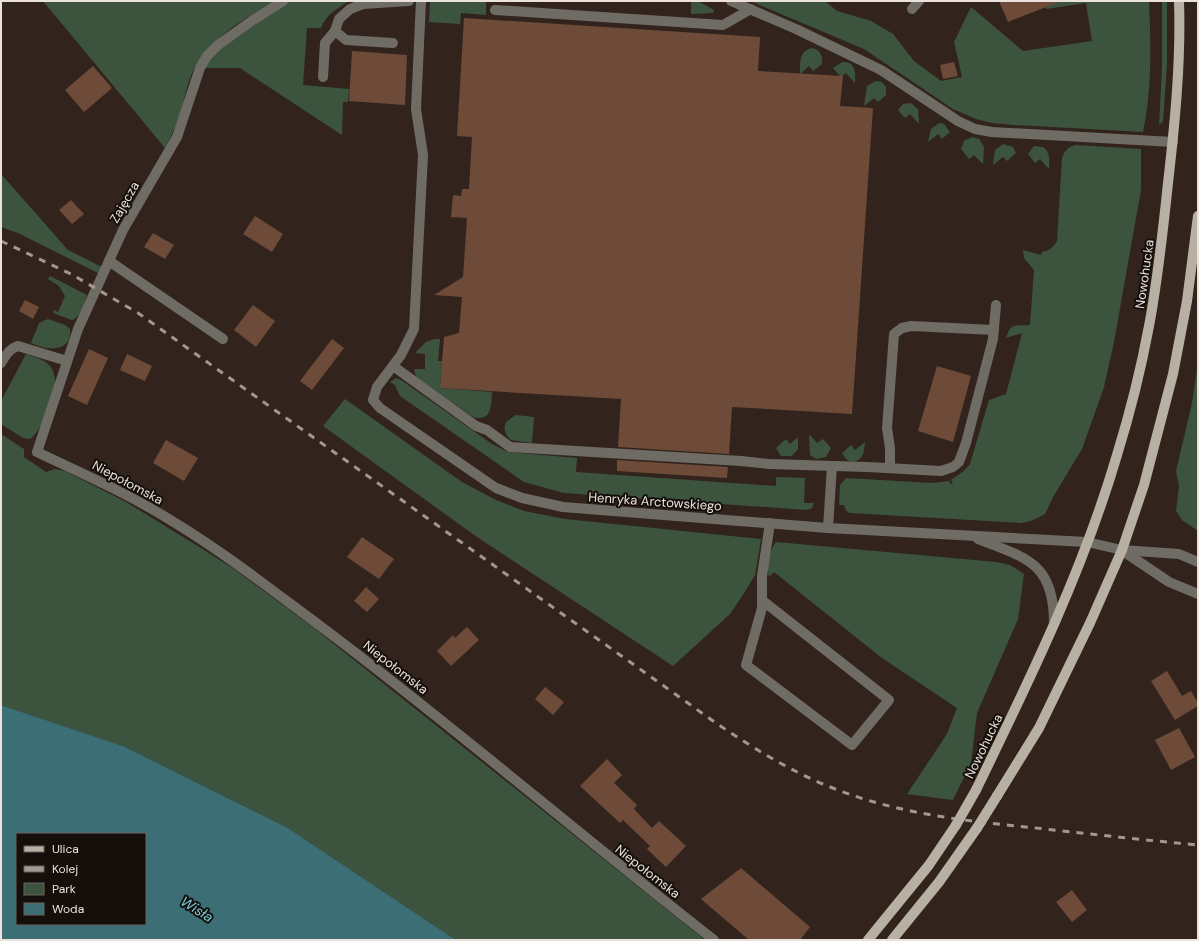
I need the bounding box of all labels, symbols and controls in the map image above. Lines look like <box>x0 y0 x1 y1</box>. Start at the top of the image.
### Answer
street label: Zajęcza <box>106 178 143 226</box>
street label: Nowohucka <box>1131 238 1158 310</box>
street label: Niepołomska <box>89 457 166 508</box>
street label: Henryka Arctowskiego <box>588 488 723 515</box>
street label: Niepołomska <box>360 637 432 698</box>
street label: Nowohucka <box>961 711 1006 781</box>
legend <box>16 833 146 925</box>
text: Ulica <box>52 841 79 857</box>
street label: Niepołomska <box>612 841 684 902</box>
text: Kolej <box>52 861 78 877</box>
text: Park <box>52 881 76 897</box>
water label: Wisła <box>177 892 217 926</box>
text: Woda <box>52 901 84 917</box>

